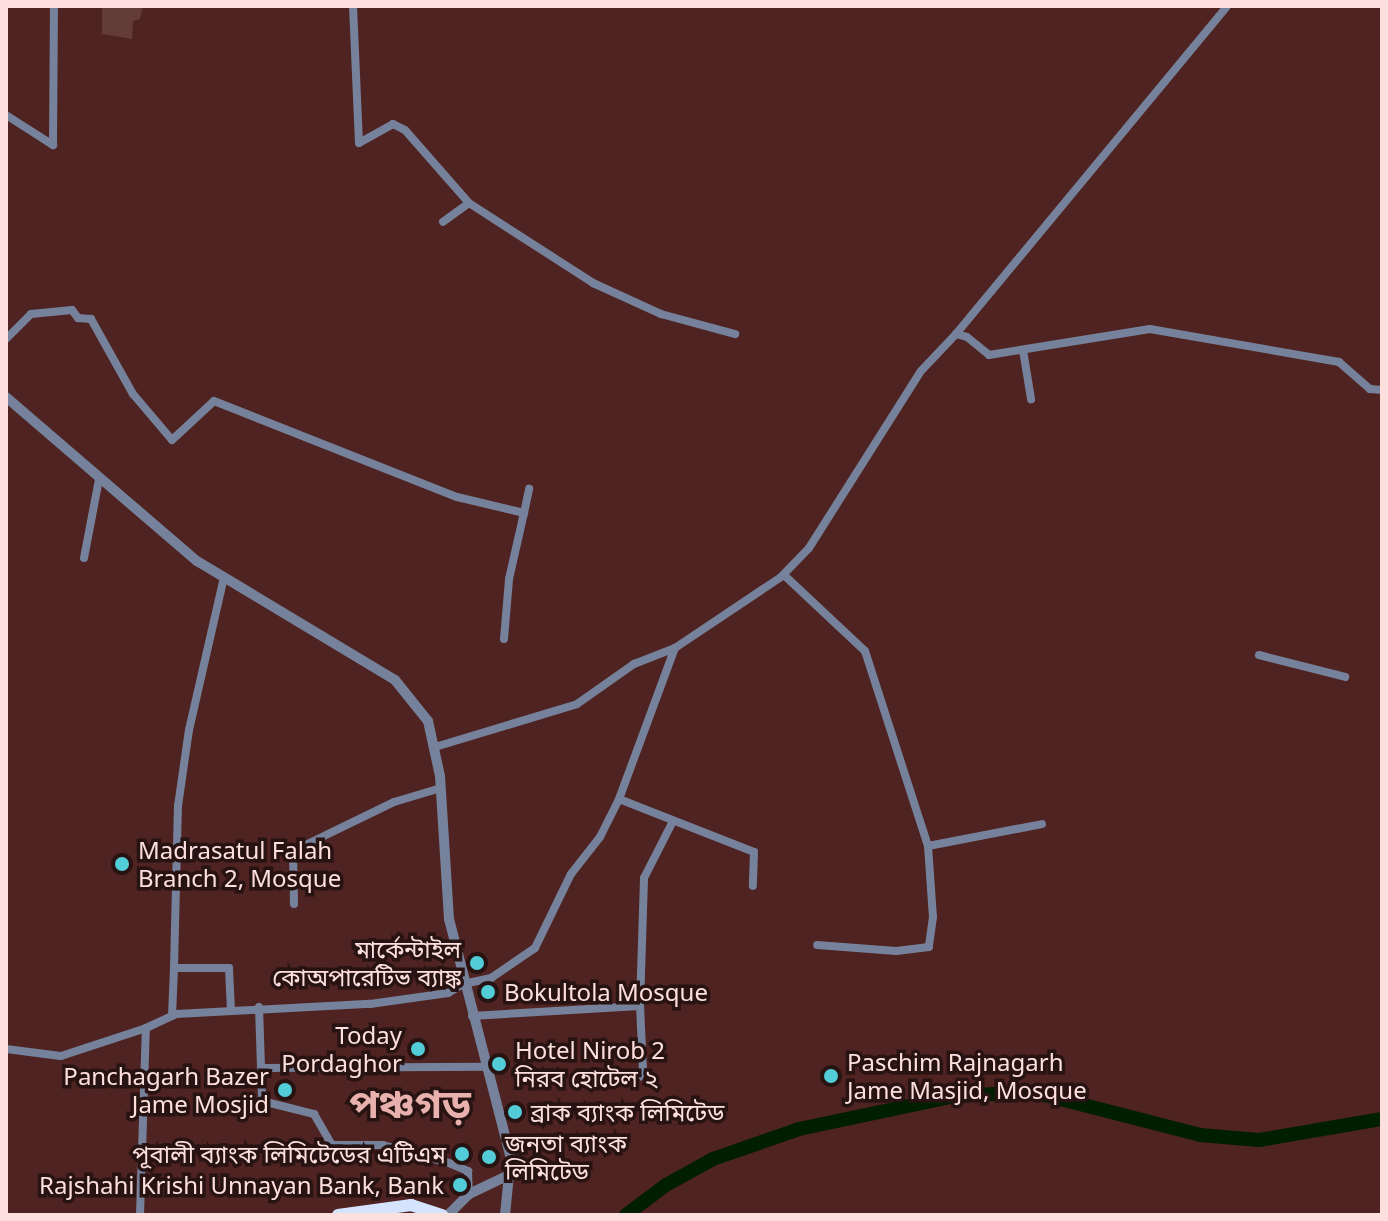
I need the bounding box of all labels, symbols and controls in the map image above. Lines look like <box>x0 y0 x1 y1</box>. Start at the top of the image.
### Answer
place label: Madrasatul Falah Branch 2, Mosque <box>138 836 341 892</box>
marker: Madrasatul Falah Branch 2, Mosque <box>113 855 131 873</box>
place label: মার্কেন্টাইল কোঅপারেটিভ ব্যাঙ্ক <box>272 935 461 991</box>
marker: মার্কেন্টাইল কোঅপারেটিভ ব্যাঙ্ক <box>468 954 486 972</box>
place label: Bokultola Mosque <box>504 978 708 1006</box>
marker: Bokultola Mosque <box>479 983 497 1001</box>
place label: Today Pordaghor <box>281 1021 402 1077</box>
place label: Hotel Nirob 2 নিরব হোটেল ২ <box>515 1036 665 1092</box>
marker: Today Pordaghor <box>409 1040 427 1058</box>
place label: Paschim Rajnagarh Jame Masjid, Mosque <box>847 1048 1087 1104</box>
marker: Hotel Nirob 2 নিরব হোটেল ২ <box>490 1055 508 1073</box>
place label: Panchagarh Bazer Jame Mosjid <box>63 1062 269 1118</box>
marker: Paschim Rajnagarh Jame Masjid, Mosque <box>822 1067 840 1085</box>
district label: পঞ্চগড় <box>349 1079 471 1127</box>
marker: Panchagarh Bazer Jame Mosjid <box>276 1081 294 1099</box>
place label: ব্রাক ব্যাংক লিমিটেড <box>531 1098 724 1126</box>
marker: ব্রাক ব্যাংক লিমিটেড <box>506 1103 524 1121</box>
place label: জনতা ব্যাংক লিমিটেড <box>505 1129 627 1185</box>
place label: পূবালী ব্যাংক লিমিটেডের এটিএম <box>132 1140 446 1168</box>
marker: পূবালী ব্যাংক লিমিটেডের এটিএম <box>453 1145 471 1163</box>
marker: জনতা ব্যাংক লিমিটেড <box>480 1148 498 1166</box>
place label: Rajshahi Krishi Unnayan Bank, Bank <box>39 1171 444 1199</box>
marker: Rajshahi Krishi Unnayan Bank, Bank <box>451 1176 469 1194</box>

